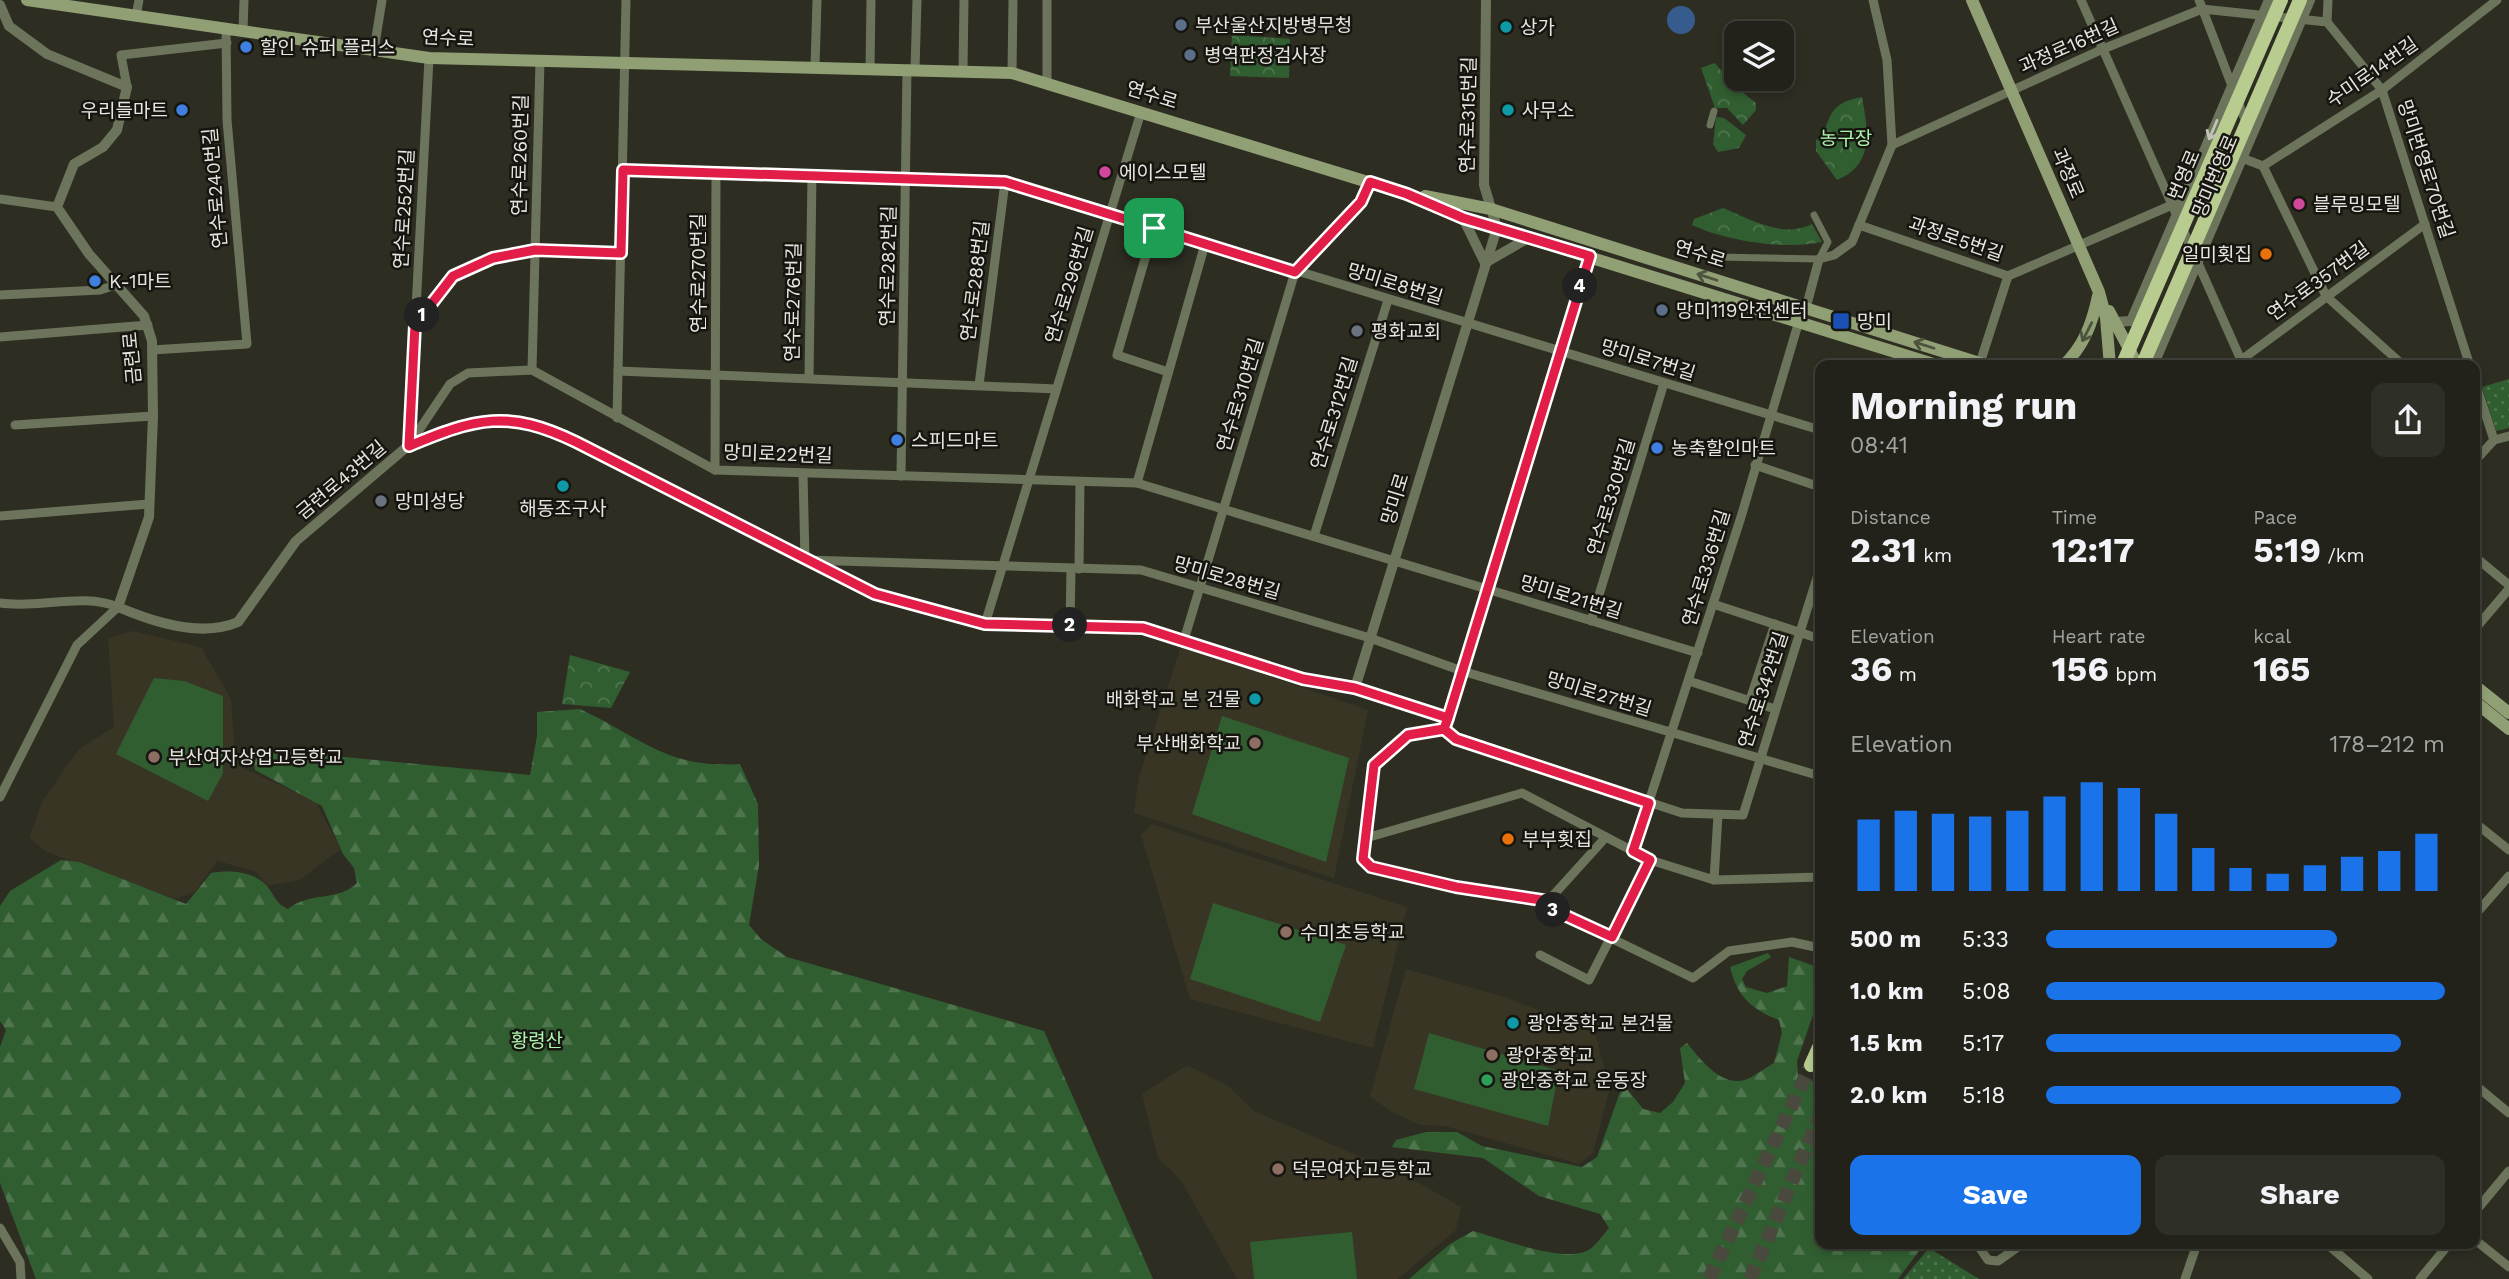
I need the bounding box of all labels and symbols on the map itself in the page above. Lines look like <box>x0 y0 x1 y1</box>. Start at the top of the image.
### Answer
place label: 부산울산지방병무청 <box>1195 14 1352 37</box>
street label: 과정로16번길 <box>2016 14 2122 78</box>
place label: 상가 <box>1520 16 1555 39</box>
marker: 부산울산지방병무청 <box>1173 17 1189 33</box>
marker: 상가 <box>1498 19 1514 35</box>
street label: 연수로 <box>421 25 475 51</box>
street label: 수미로14번길 <box>2322 32 2422 112</box>
place label: 할인 슈퍼 플러스 <box>260 36 395 59</box>
marker: 할인 슈퍼 플러스 <box>238 39 254 55</box>
place label: 병역판정검사장 <box>1204 44 1326 67</box>
marker: 병역판정검사장 <box>1182 47 1198 63</box>
street label: 연수로315번길 <box>1455 56 1481 174</box>
street label: 연수로 <box>1124 76 1180 114</box>
street label: 연수로260번길 <box>507 94 533 216</box>
street label: 망미번영로70번길 <box>2393 97 2459 241</box>
place label: 우리들마트 <box>81 99 168 122</box>
place label: 사무소 <box>1522 99 1574 122</box>
marker: 우리들마트 <box>174 102 190 118</box>
marker: 사무소 <box>1500 102 1516 118</box>
one-way arrow <box>2206 119 2219 141</box>
street label: 연수로240번길 <box>198 127 232 249</box>
park label: 농구장 <box>1820 127 1872 150</box>
street label: 망미번영로 <box>2187 131 2243 221</box>
street label: 과정로 <box>2047 144 2089 202</box>
street label: 번영로 <box>2163 146 2205 204</box>
street label: 연수로252번길 <box>389 148 419 270</box>
place label: 에이스모텔 <box>1119 161 1206 184</box>
marker: 에이스모텔 <box>1097 164 1113 180</box>
place label: 블루밍모텔 <box>2313 193 2400 216</box>
marker: 블루밍모텔 <box>2291 196 2307 212</box>
pin <box>1124 198 1184 258</box>
street label: 연수로282번길 <box>875 205 901 327</box>
street label: 과정로5번길 <box>1906 212 2006 266</box>
street label: 연수로270번길 <box>687 213 710 333</box>
street label: 연수로288번길 <box>956 219 994 343</box>
street label: 연수로296번길 <box>1040 223 1098 347</box>
street label: 연수로 <box>1672 235 1728 273</box>
street label: 연수로357번길 <box>2263 236 2373 326</box>
street label: 연수로276번길 <box>780 242 806 362</box>
place label: 일미횟집 <box>2182 243 2252 266</box>
marker: 일미횟집 <box>2258 246 2274 262</box>
street label: 망미로8번길 <box>1344 259 1446 309</box>
pin: 4 <box>1562 268 1598 304</box>
one-way arrow <box>1696 269 1718 282</box>
place label: K-1마트 <box>109 270 172 293</box>
marker: K-1마트 <box>87 273 103 289</box>
pin: 1 <box>404 298 440 332</box>
place label: 망미119안전센터 <box>1676 299 1807 322</box>
marker: 망미119안전센터 <box>1654 302 1670 318</box>
place label: 망미 <box>1857 310 1892 333</box>
marker: 망미 <box>1831 311 1851 331</box>
place label: 평화교회 <box>1371 320 1441 343</box>
one-way arrow <box>2080 321 2094 342</box>
marker: 평화교회 <box>1349 323 1365 339</box>
street label: 금련로 <box>118 331 146 385</box>
street label: 연수로310번길 <box>1212 335 1268 455</box>
street label: 망미로7번길 <box>1598 335 1698 385</box>
one-way arrow <box>1913 338 1935 350</box>
street label: 연수로312번길 <box>1306 354 1362 472</box>
place label: 스피드마트 <box>911 429 998 452</box>
marker: 스피드마트 <box>889 432 905 448</box>
street label: 금련로43번길 <box>291 436 391 524</box>
street label: 연수로330번길 <box>1582 436 1640 558</box>
place label: 농축할인마트 <box>1671 437 1776 460</box>
marker: 농축할인마트 <box>1649 440 1665 456</box>
street label: 망미로22번길 <box>723 441 833 467</box>
street label: 망미로 <box>1376 471 1414 527</box>
marker: 해동조구사 <box>555 478 571 494</box>
place label: 망미성당 <box>395 490 465 513</box>
marker: 망미성당 <box>373 493 389 509</box>
place label: 해동조구사 <box>519 497 607 520</box>
street label: 연수로336번길 <box>1677 507 1735 629</box>
street label: 망미로28번길 <box>1171 552 1283 604</box>
street label: 망미로21번길 <box>1517 571 1625 623</box>
pin: 2 <box>1052 608 1088 642</box>
street label: 연수로342번길 <box>1733 629 1793 751</box>
street label: 망미로27번길 <box>1544 667 1654 721</box>
place label: 배화학교 본 건물 <box>1106 688 1241 711</box>
marker: 배화학교 본 건물 <box>1247 691 1263 707</box>
place label: 부산배화학교 <box>1136 732 1241 755</box>
marker: 부산배화학교 <box>1247 735 1263 751</box>
place label: 부산여자상업고등학교 <box>168 746 343 769</box>
marker: 부산여자상업고등학교 <box>146 749 162 765</box>
place label: 부부횟집 <box>1522 828 1592 851</box>
marker: 부부횟집 <box>1500 831 1516 847</box>
pin: 3 <box>1536 892 1570 928</box>
place label: 수미초등학교 <box>1300 921 1405 944</box>
marker: 수미초등학교 <box>1278 924 1294 940</box>
place label: 광안중학교 본건물 <box>1527 1012 1673 1035</box>
marker: 광안중학교 본건물 <box>1505 1015 1521 1031</box>
park label: 황령산 <box>511 1029 563 1052</box>
place label: 광안중학교 <box>1506 1044 1593 1067</box>
marker: 광안중학교 <box>1484 1047 1500 1063</box>
place label: 광안중학교 운동장 <box>1501 1069 1647 1092</box>
marker: 광안중학교 운동장 <box>1479 1072 1495 1088</box>
place label: 덕문여자고등학교 <box>1292 1158 1432 1181</box>
marker: 덕문여자고등학교 <box>1270 1161 1286 1177</box>

